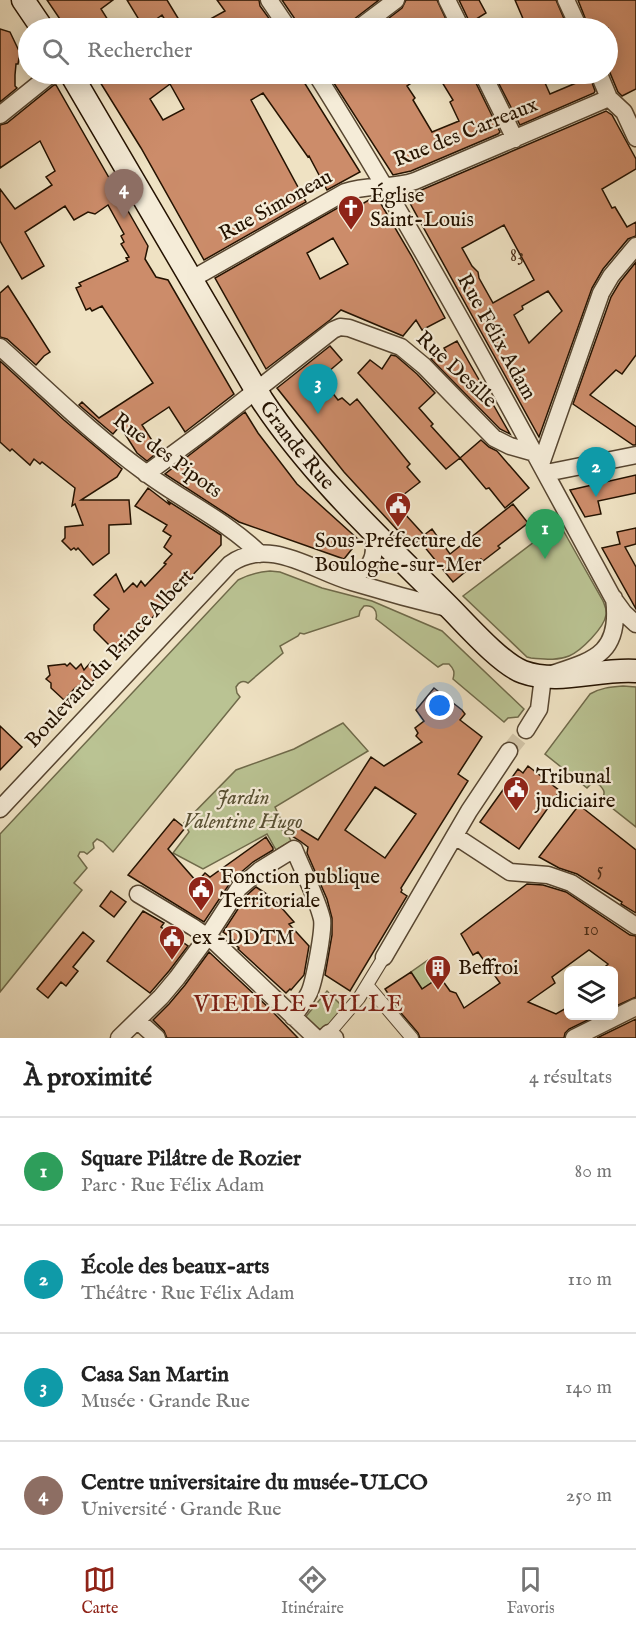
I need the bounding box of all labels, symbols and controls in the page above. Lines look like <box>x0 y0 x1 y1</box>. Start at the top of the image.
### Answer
search box <box>18 18 618 84</box>
icon: search <box>39 35 72 68</box>
text: Rechercher <box>87 37 192 65</box>
street label: Rue des Carreaux <box>390 92 542 174</box>
street label: Rue Simoneau <box>215 164 338 248</box>
pin: 4 <box>104 170 144 219</box>
place label: Église Saint-Louis <box>370 182 474 234</box>
church icon: Église Saint-Louis <box>336 193 366 231</box>
house number: 83 <box>510 245 524 268</box>
street label: Rue Félix Adam <box>450 269 542 405</box>
street label: Rue Desille <box>410 326 503 415</box>
pin: 3 <box>298 364 338 414</box>
street label: Grande Rue <box>253 396 341 496</box>
street label: Rue des Pipots <box>107 407 227 505</box>
pin: 2 <box>576 448 616 497</box>
public building icon: Sous-Préfecture de Boulogne-sur-Mer <box>383 490 413 528</box>
pin: 1 <box>526 510 564 559</box>
place label: Sous-Préfecture de Boulogne-sur-Mer <box>314 528 482 579</box>
street label: Boulevard du Prince Albert <box>20 564 200 754</box>
your location <box>425 691 454 720</box>
place label: Tribunal judiciaire <box>534 764 616 815</box>
public building icon: Tribunal judiciaire <box>501 774 531 812</box>
park label: Jardin Valentine Hugo <box>183 785 303 836</box>
house number: 5 <box>597 859 604 882</box>
place label: Fonction publique Territoriale <box>220 864 380 915</box>
public building icon: Fonction publique Territoriale <box>186 874 216 912</box>
house number: 10 <box>583 919 599 942</box>
public building icon: ex -DDTM <box>157 923 187 961</box>
place label: ex -DDTM <box>192 925 295 952</box>
building icon: Beffroi <box>423 953 453 991</box>
place label: Beffroi <box>458 955 519 982</box>
map controls <box>564 966 618 1020</box>
button: layers <box>564 966 618 1020</box>
district label: VIEILLE-VILLE <box>192 989 405 1020</box>
text: À proximité <box>24 1061 152 1094</box>
text: 4 résultats <box>529 1065 612 1090</box>
text: Square Pilâtre de Rozier <box>81 1145 301 1173</box>
text: 1 <box>40 1159 47 1184</box>
text: 80 m <box>575 1159 612 1184</box>
text: Parc · Rue Félix Adam <box>81 1173 264 1198</box>
text: École des beaux-arts <box>81 1253 269 1281</box>
text: 2 <box>39 1267 48 1292</box>
text: 110 m <box>568 1267 612 1292</box>
text: Théâtre · Rue Félix Adam <box>81 1281 295 1306</box>
text: Casa San Martin <box>81 1361 229 1389</box>
text: 3 <box>40 1375 47 1400</box>
text: 140 m <box>565 1375 612 1400</box>
text: Musée · Grande Rue <box>81 1389 250 1414</box>
text: Centre universitaire du musée-ULCO <box>81 1469 428 1497</box>
text: 4 <box>39 1483 48 1508</box>
text: 250 m <box>566 1483 612 1508</box>
text: Université · Grande Rue <box>81 1497 282 1522</box>
tab: Carte <box>81 1563 118 1619</box>
tab: Itinéraire <box>281 1563 344 1619</box>
tab: Favoris <box>507 1563 555 1619</box>

